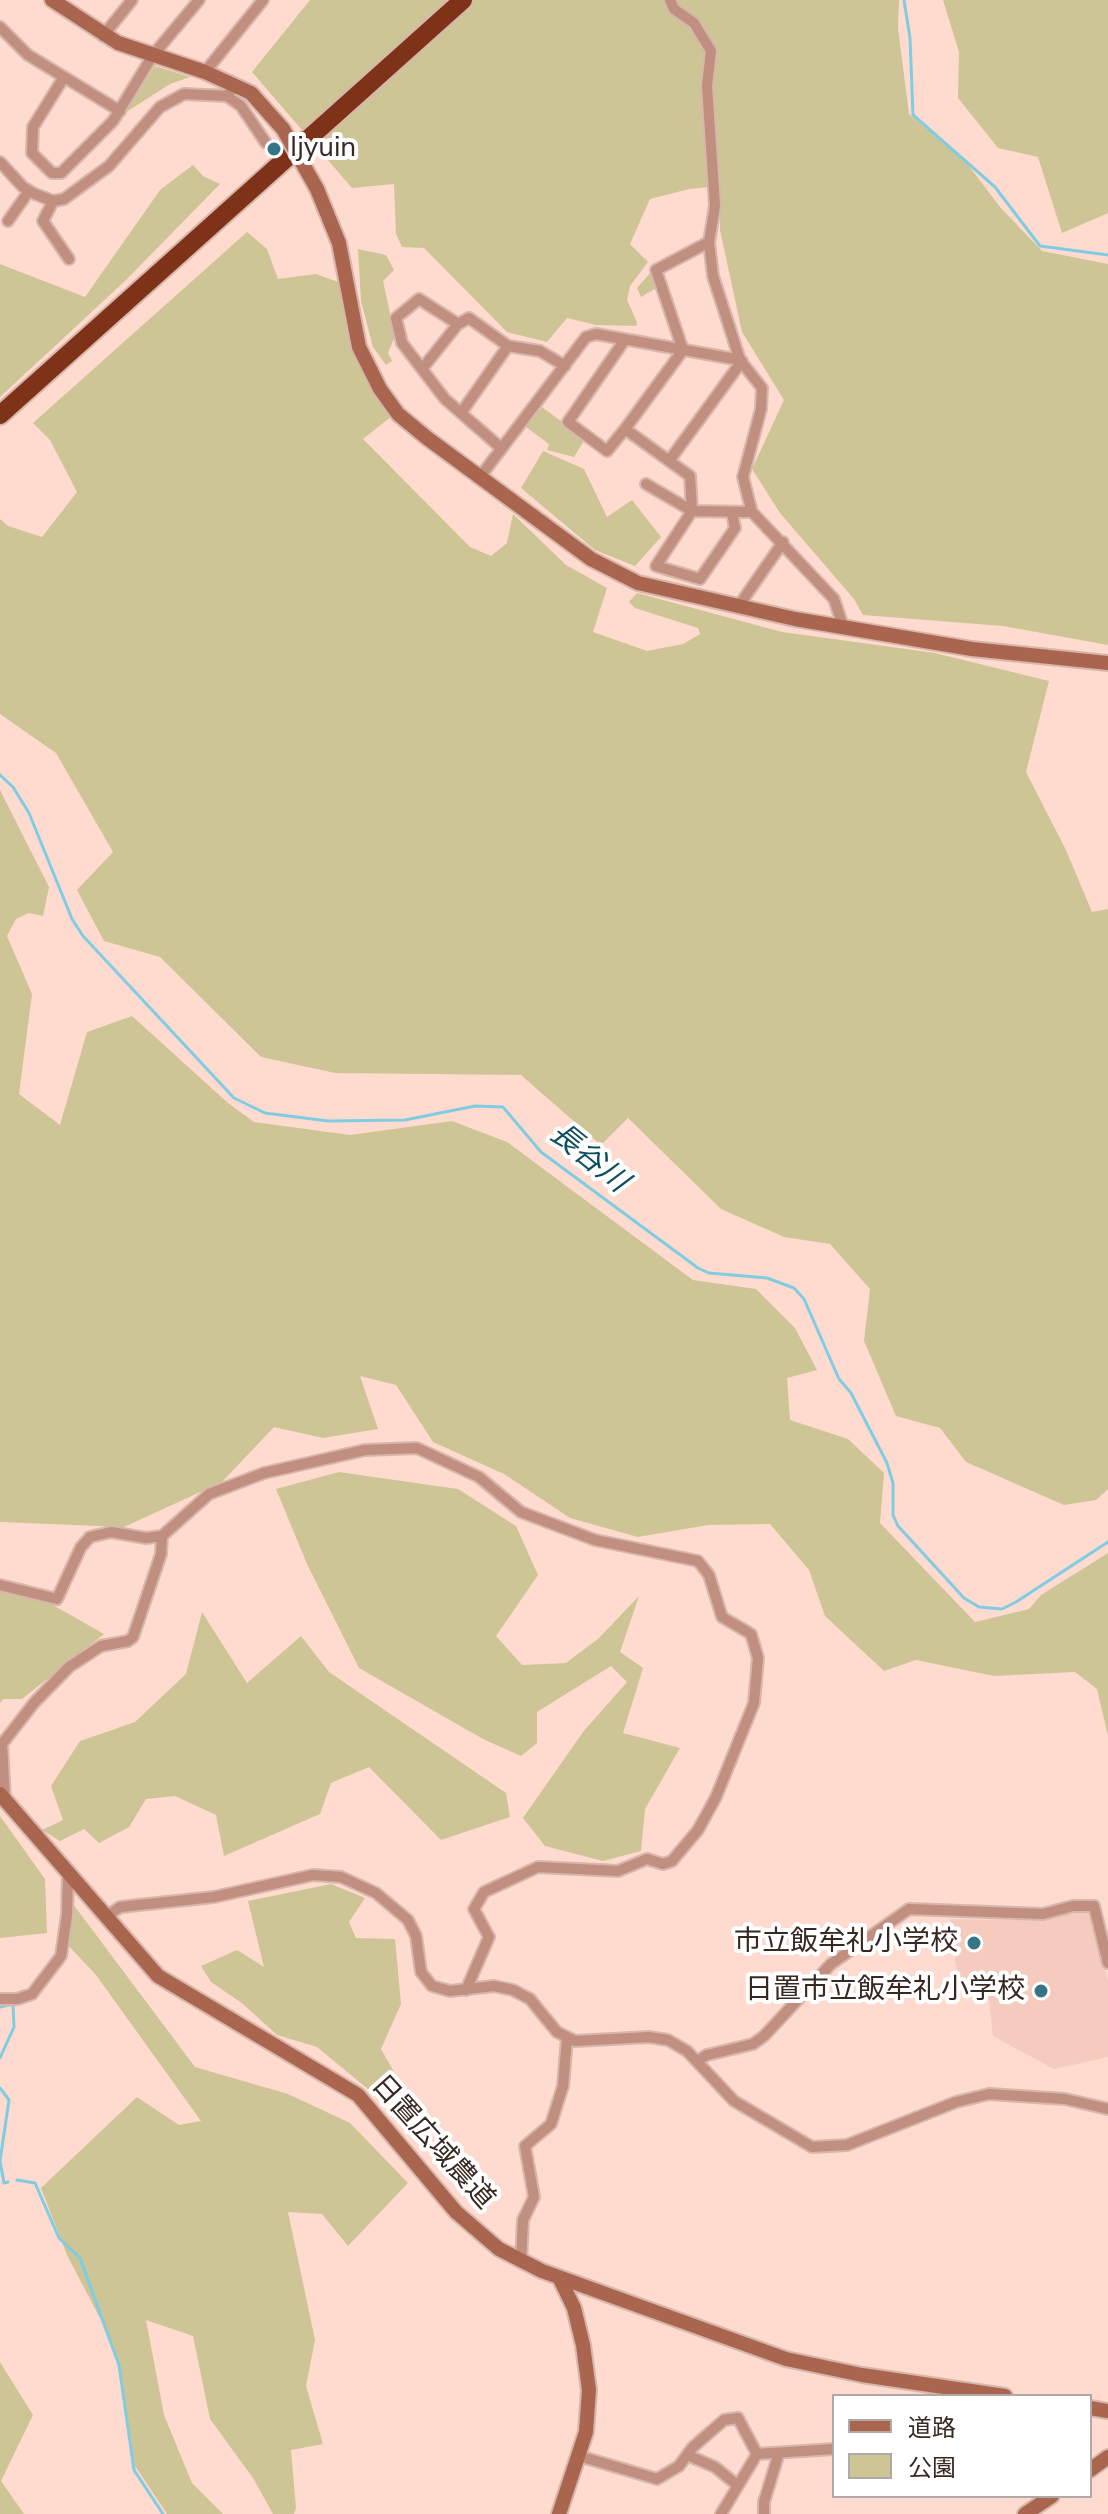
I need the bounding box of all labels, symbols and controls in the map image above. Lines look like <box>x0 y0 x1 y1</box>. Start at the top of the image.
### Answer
place label: Ijyuin <box>290 132 356 166</box>
marker: Ijyuin <box>265 140 283 158</box>
water label: 長谷川 <box>542 1117 634 1201</box>
place label: 市立飯牟礼小学校 <box>734 1926 958 1960</box>
marker: 市立飯牟礼小学校 <box>965 1934 983 1952</box>
place label: 日置市立飯牟礼小学校 <box>745 1974 1025 2008</box>
marker: 日置市立飯牟礼小学校 <box>1032 1982 1050 2000</box>
street label: 日置広域農道 <box>363 2069 501 2217</box>
legend <box>832 2394 1092 2498</box>
text: 道路 <box>908 2412 956 2444</box>
text: 公園 <box>908 2452 956 2484</box>

